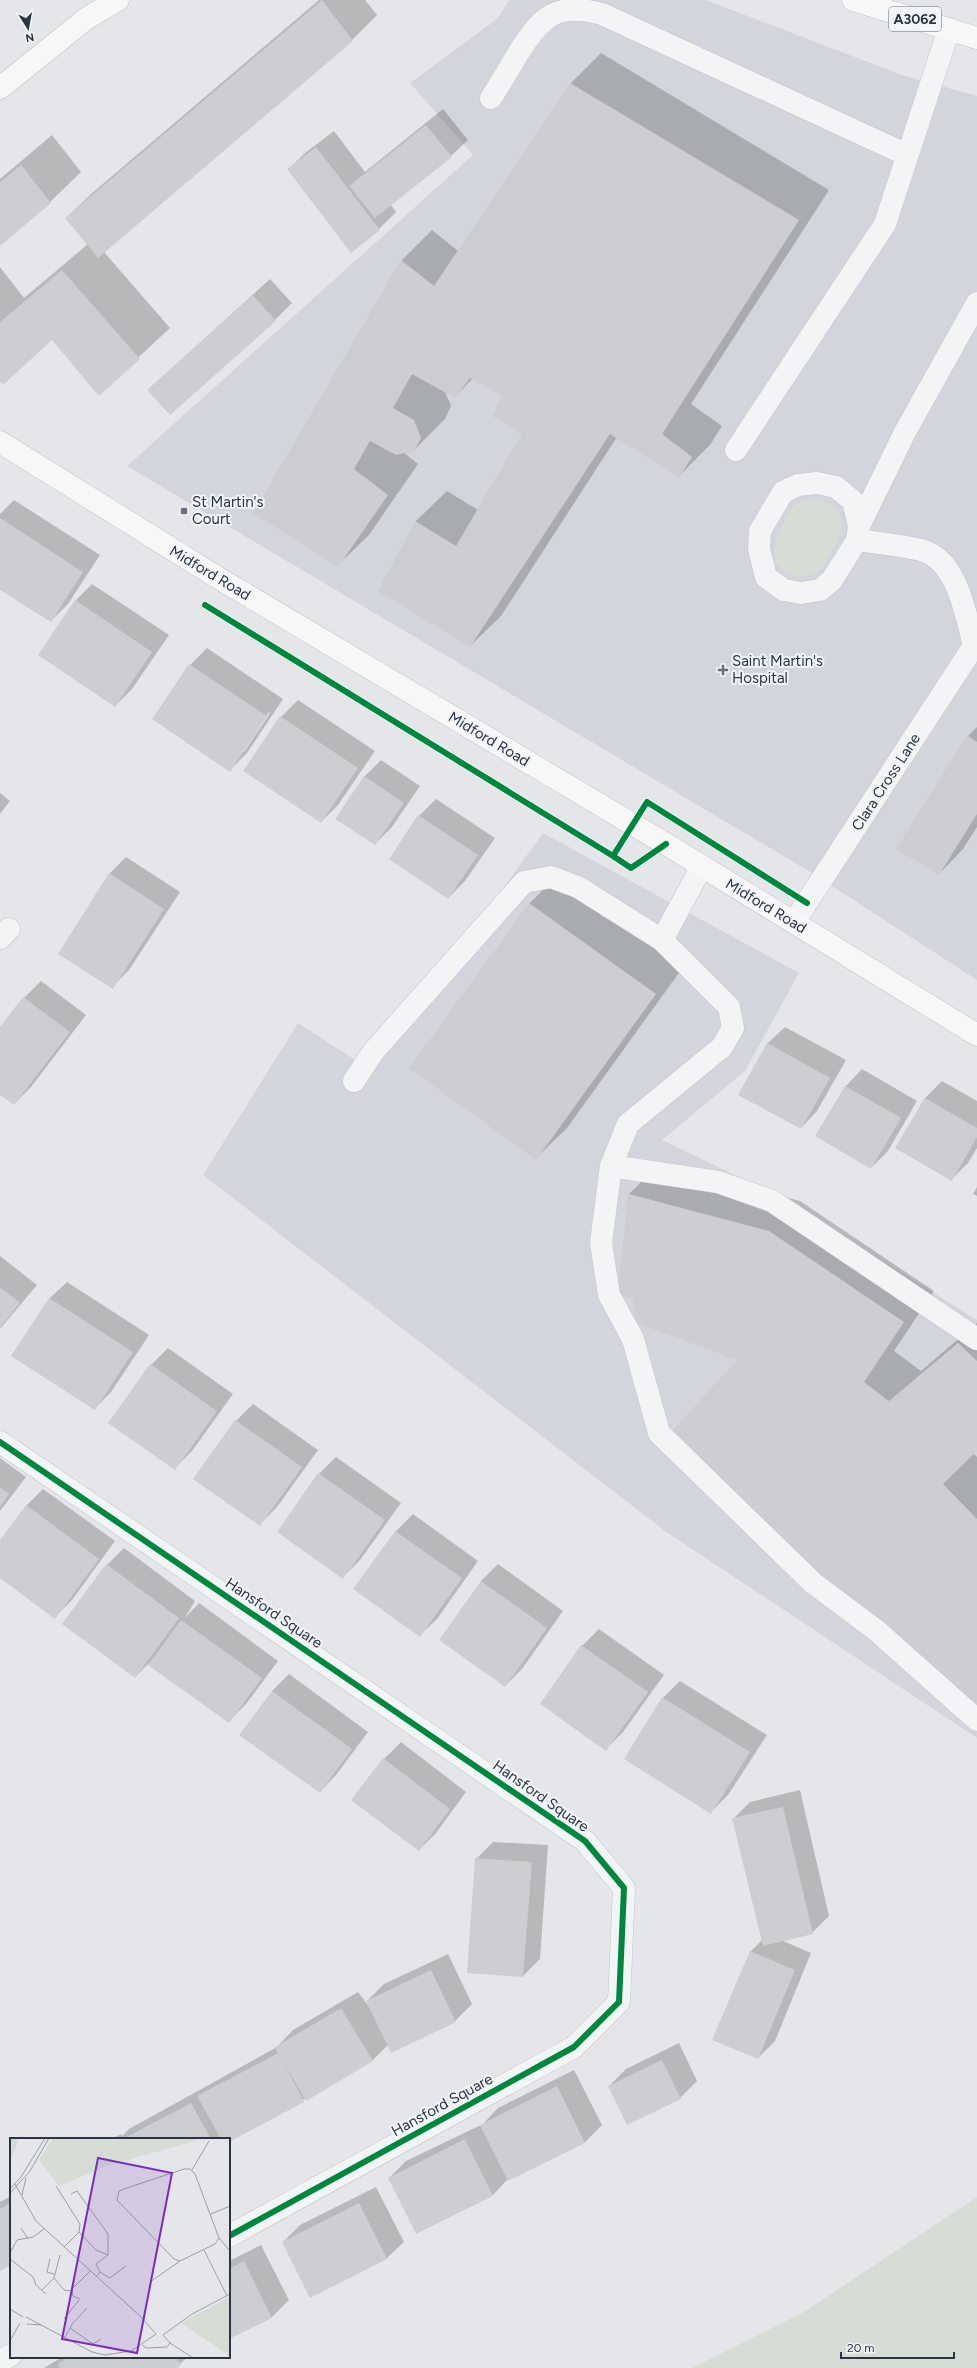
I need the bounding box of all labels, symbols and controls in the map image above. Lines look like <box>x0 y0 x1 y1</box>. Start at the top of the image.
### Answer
road number: A3062 <box>889 7 941 31</box>
north arrow <box>8 8 48 48</box>
text: N <box>24 30 35 45</box>
place label: St Martin's Court <box>192 493 264 528</box>
marker: St Martin's Court <box>179 506 189 516</box>
street label: Midford Road <box>166 542 254 604</box>
place label: Saint Martin's Hospital <box>732 652 823 687</box>
marker: Saint Martin's Hospital <box>717 664 729 676</box>
street label: Midford Road <box>445 708 533 770</box>
street label: Clara Cross Lane <box>848 730 924 834</box>
street label: Midford Road <box>722 875 810 937</box>
street label: Hansford Square <box>222 1574 326 1652</box>
street label: Hansford Square <box>489 1756 593 1836</box>
street label: Hansford Square <box>388 2070 496 2140</box>
inset map <box>10 2138 230 2358</box>
scale bar <box>841 2334 954 2360</box>
text: 20 m <box>847 2341 875 2355</box>

